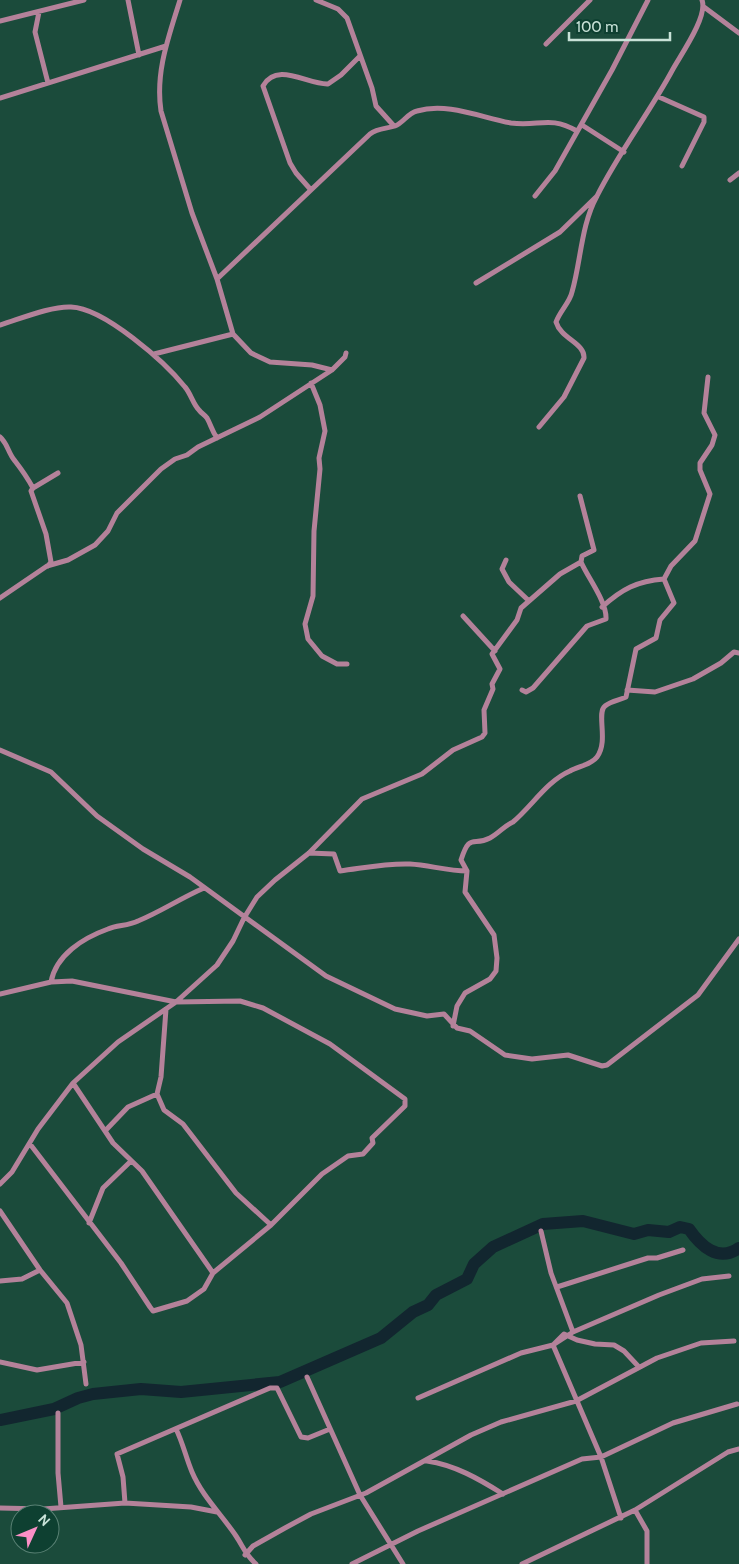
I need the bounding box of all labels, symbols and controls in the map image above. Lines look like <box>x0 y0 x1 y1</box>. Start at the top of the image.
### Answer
scale bar <box>569 10 670 42</box>
text: 100 m <box>576 18 618 36</box>
north arrow <box>10 1504 60 1554</box>
text: N <box>34 1510 54 1530</box>

